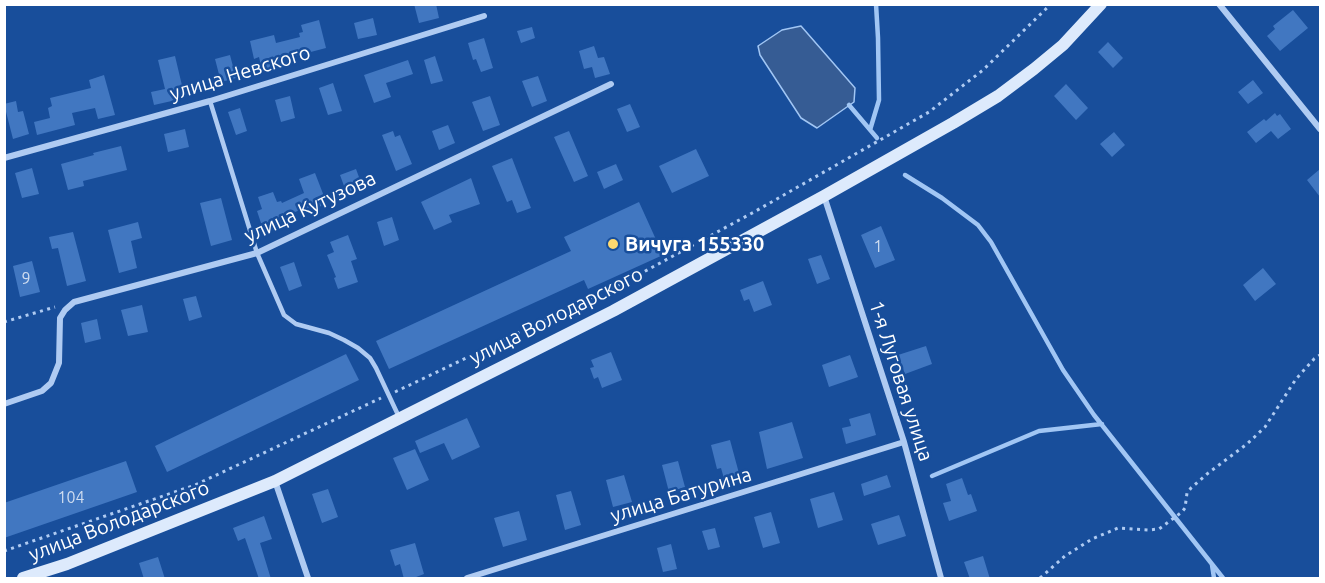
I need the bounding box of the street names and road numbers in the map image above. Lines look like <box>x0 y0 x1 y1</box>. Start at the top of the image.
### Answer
street label: улица Невского <box>167 40 313 106</box>
street label: улица Кутузова <box>240 166 380 248</box>
street label: улица Володарского <box>465 262 647 370</box>
street label: 1-я Луговая улица <box>864 298 938 464</box>
street label: улица Батурина <box>607 462 755 528</box>
street label: улица Володарского <box>25 475 213 567</box>

